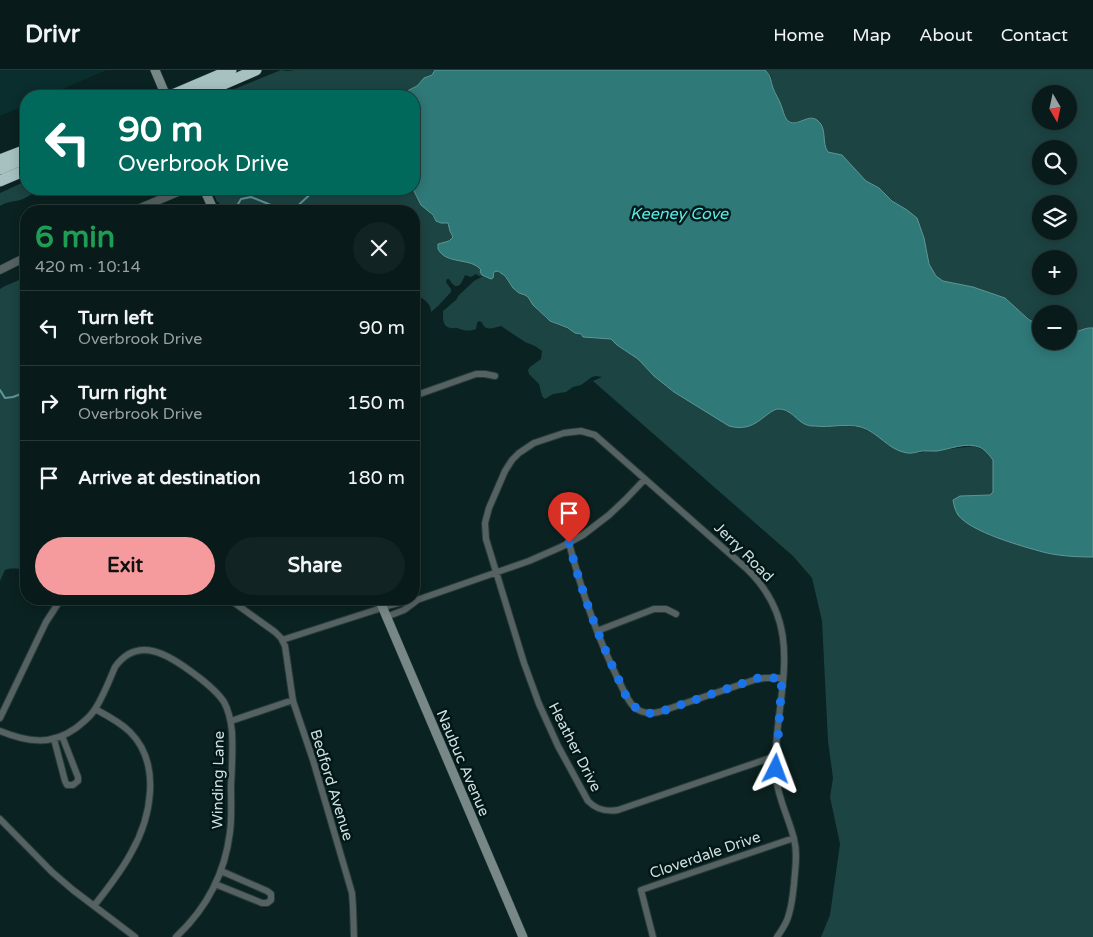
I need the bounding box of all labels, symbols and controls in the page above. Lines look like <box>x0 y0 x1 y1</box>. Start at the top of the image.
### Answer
text: Drivr <box>25 20 80 49</box>
text: Home <box>773 24 824 46</box>
text: Map <box>852 24 891 46</box>
text: About <box>919 24 973 46</box>
text: Contact <box>1001 24 1068 46</box>
north arrow <box>1032 85 1078 130</box>
map controls <box>1032 85 1077 350</box>
text: 90 m <box>118 109 203 151</box>
icon: left <box>35 110 100 175</box>
button: search <box>1032 140 1077 185</box>
text: Overbrook Drive <box>118 151 289 177</box>
button: layers <box>1032 195 1077 240</box>
water label: Keeney Cove <box>630 204 729 224</box>
text: 6 min <box>35 219 115 256</box>
button: close <box>353 222 405 274</box>
button: + <box>1032 250 1077 295</box>
text: 420 m · 10:14 <box>35 257 141 277</box>
button: − <box>1032 305 1077 350</box>
text: Turn left <box>78 307 154 329</box>
icon: left <box>35 314 63 342</box>
text: 90 m <box>359 317 405 339</box>
text: Overbrook Drive <box>78 329 202 349</box>
text: Turn right <box>78 382 166 404</box>
icon: right <box>35 389 63 417</box>
text: 150 m <box>347 392 405 414</box>
text: Overbrook Drive <box>78 404 202 424</box>
icon: arrive <box>35 464 63 492</box>
text: Arrive at destination <box>78 467 261 489</box>
text: 180 m <box>347 467 405 489</box>
pin <box>548 492 590 543</box>
icon: arrive <box>555 499 583 527</box>
street label: Jerry Road <box>711 519 777 585</box>
button: Exit <box>35 537 215 595</box>
button: Share <box>225 537 405 595</box>
street label: Heather Drive <box>545 699 605 795</box>
street label: Naubuc Avenue <box>432 707 494 819</box>
street label: Bedford Avenue <box>307 727 357 843</box>
street label: Winding Lane <box>208 731 228 829</box>
position arrow <box>749 742 801 794</box>
street label: Cloverdale Drive <box>647 828 763 882</box>

